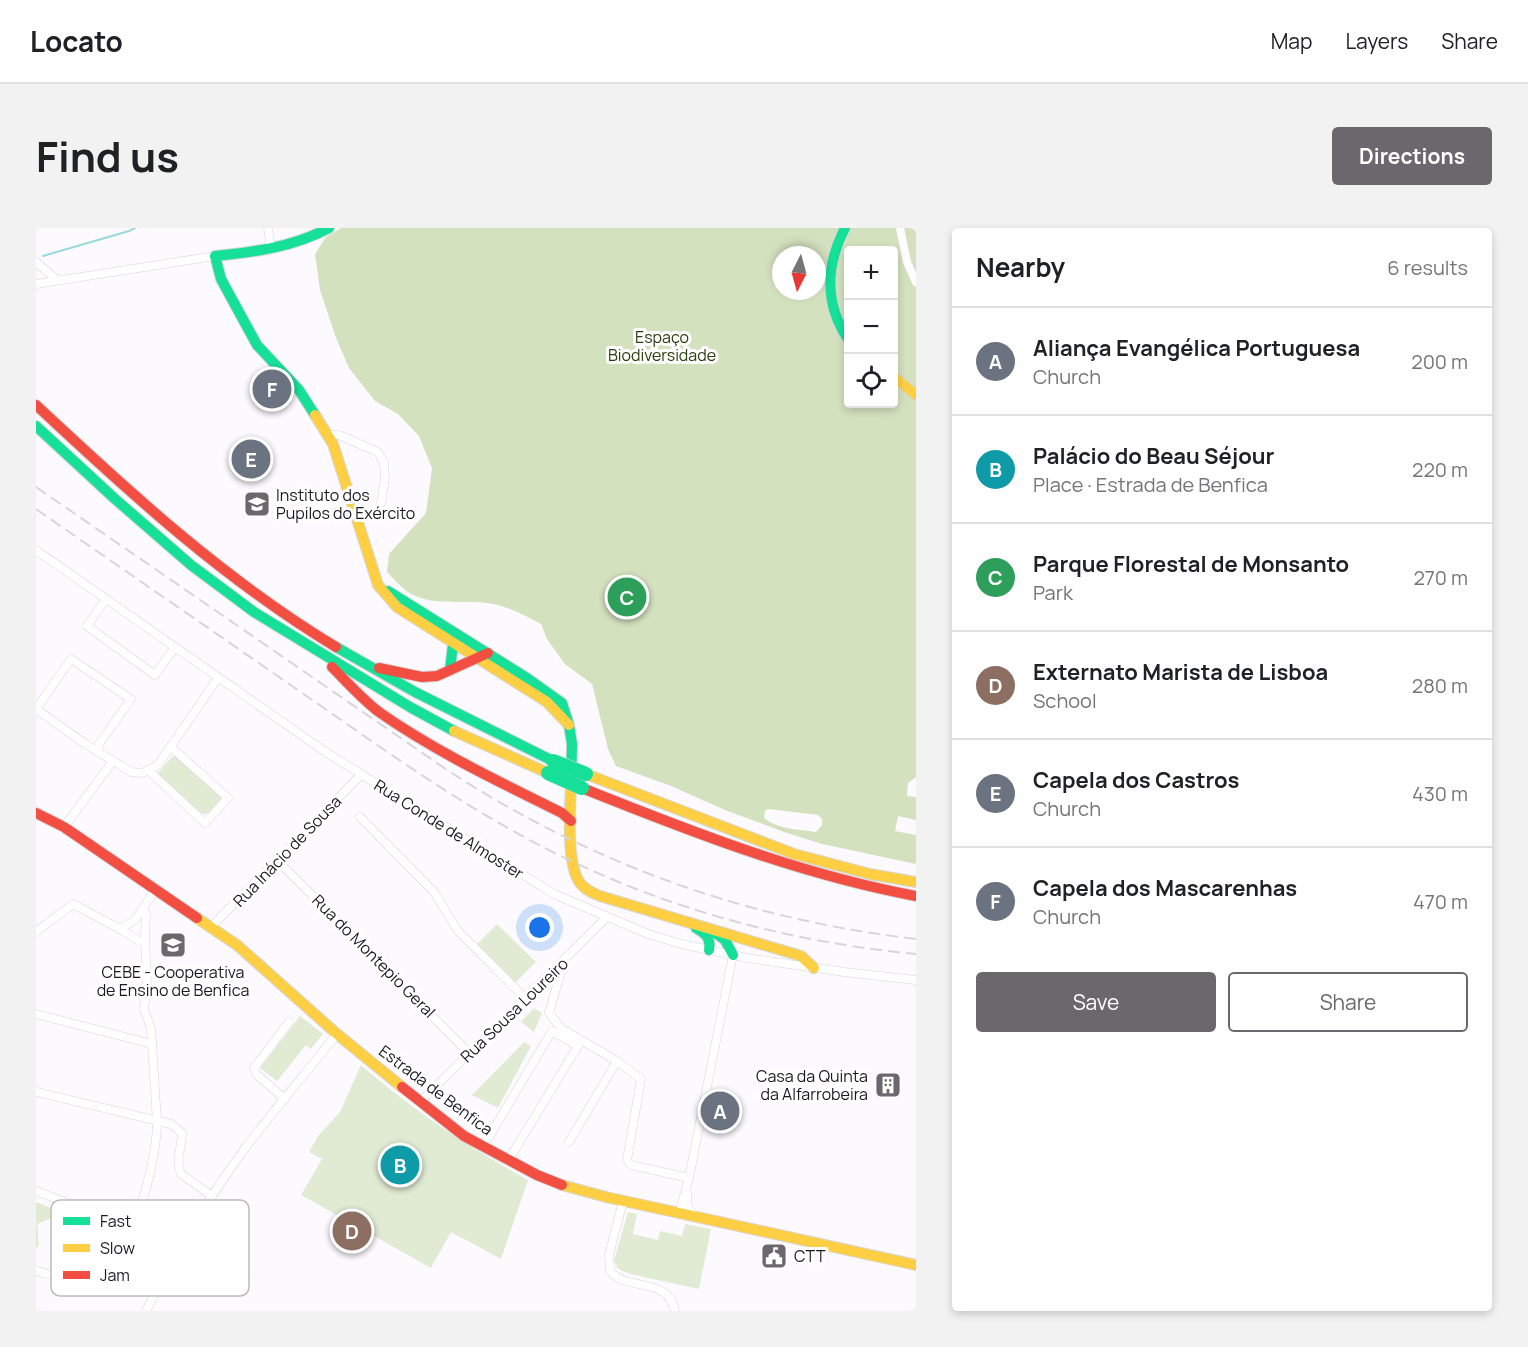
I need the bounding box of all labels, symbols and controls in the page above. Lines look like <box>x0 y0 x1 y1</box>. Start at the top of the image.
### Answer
text: Locato <box>30 22 123 60</box>
text: Map <box>1271 27 1312 55</box>
text: Layers <box>1345 27 1408 55</box>
text: Share <box>1441 27 1498 55</box>
text: Find us <box>36 127 179 185</box>
button: Directions <box>1332 127 1492 185</box>
north arrow <box>772 246 826 300</box>
map controls <box>844 246 898 408</box>
button: + <box>844 246 898 300</box>
text: Nearby <box>976 249 1065 285</box>
text: 6 results <box>1387 254 1468 281</box>
button: − <box>844 300 898 354</box>
park label: Espaço Biodiversidade <box>608 326 716 366</box>
text: Aliança Evangélica Portuguesa <box>1033 333 1360 363</box>
text: A <box>989 348 1002 375</box>
text: 200 m <box>1411 348 1468 375</box>
button: locate <box>844 354 898 408</box>
text: Church <box>1033 363 1101 390</box>
pin: F <box>252 366 292 412</box>
pin: E <box>232 436 270 482</box>
text: Palácio do Beau Séjour <box>1033 441 1274 471</box>
text: B <box>989 456 1002 483</box>
text: 220 m <box>1412 456 1468 483</box>
text: Place · Estrada de Benfica <box>1033 471 1268 498</box>
place label: Instituto dos Pupilos do Exército <box>276 484 415 524</box>
school or university icon: Instituto dos Pupilos do Exército <box>242 489 272 519</box>
text: Parque Florestal de Monsanto <box>1033 549 1349 579</box>
text: C <box>988 564 1003 591</box>
text: 270 m <box>1413 564 1468 591</box>
pin: C <box>608 574 646 620</box>
text: Park <box>1033 579 1073 606</box>
text: Externato Marista de Lisboa <box>1033 657 1328 687</box>
text: D <box>988 672 1003 699</box>
text: 280 m <box>1412 672 1468 699</box>
text: School <box>1033 687 1097 714</box>
text: Capela dos Castros <box>1033 765 1239 795</box>
street label: Rua Conde de Almoster <box>370 774 528 884</box>
text: E <box>990 780 1001 807</box>
text: 430 m <box>1412 780 1468 807</box>
street label: Rua Inácio de Sousa <box>228 790 346 912</box>
text: Church <box>1033 795 1101 822</box>
text: Capela dos Mascarenhas <box>1033 873 1297 903</box>
text: F <box>990 888 1001 915</box>
text: 470 m <box>1413 888 1468 915</box>
street label: Rua do Montepio Geral <box>308 890 440 1022</box>
text: Church <box>1033 903 1101 930</box>
your location <box>525 913 554 942</box>
school or university icon: CEBE - Cooperativa de Ensino de Benfica <box>158 930 188 960</box>
street label: Rua Sousa Loureiro <box>455 953 573 1067</box>
place label: CEBE - Cooperativa de Ensino de Benfica <box>97 961 249 1001</box>
button: Save <box>976 972 1216 1032</box>
button: Share <box>1228 972 1468 1032</box>
street label: Estrada de Benfica <box>374 1040 498 1140</box>
place label: Casa da Quinta da Alfarrobeira <box>756 1065 868 1105</box>
building icon: Casa da Quinta da Alfarrobeira <box>873 1070 903 1100</box>
pin: A <box>700 1088 740 1134</box>
pin: B <box>380 1142 420 1188</box>
legend <box>51 1200 249 1296</box>
pin: D <box>332 1208 372 1254</box>
text: Fast <box>100 1210 131 1232</box>
text: Slow <box>100 1237 135 1259</box>
public building icon: CTT <box>759 1241 789 1271</box>
place label: CTT <box>794 1245 826 1267</box>
text: Jam <box>100 1264 130 1286</box>

